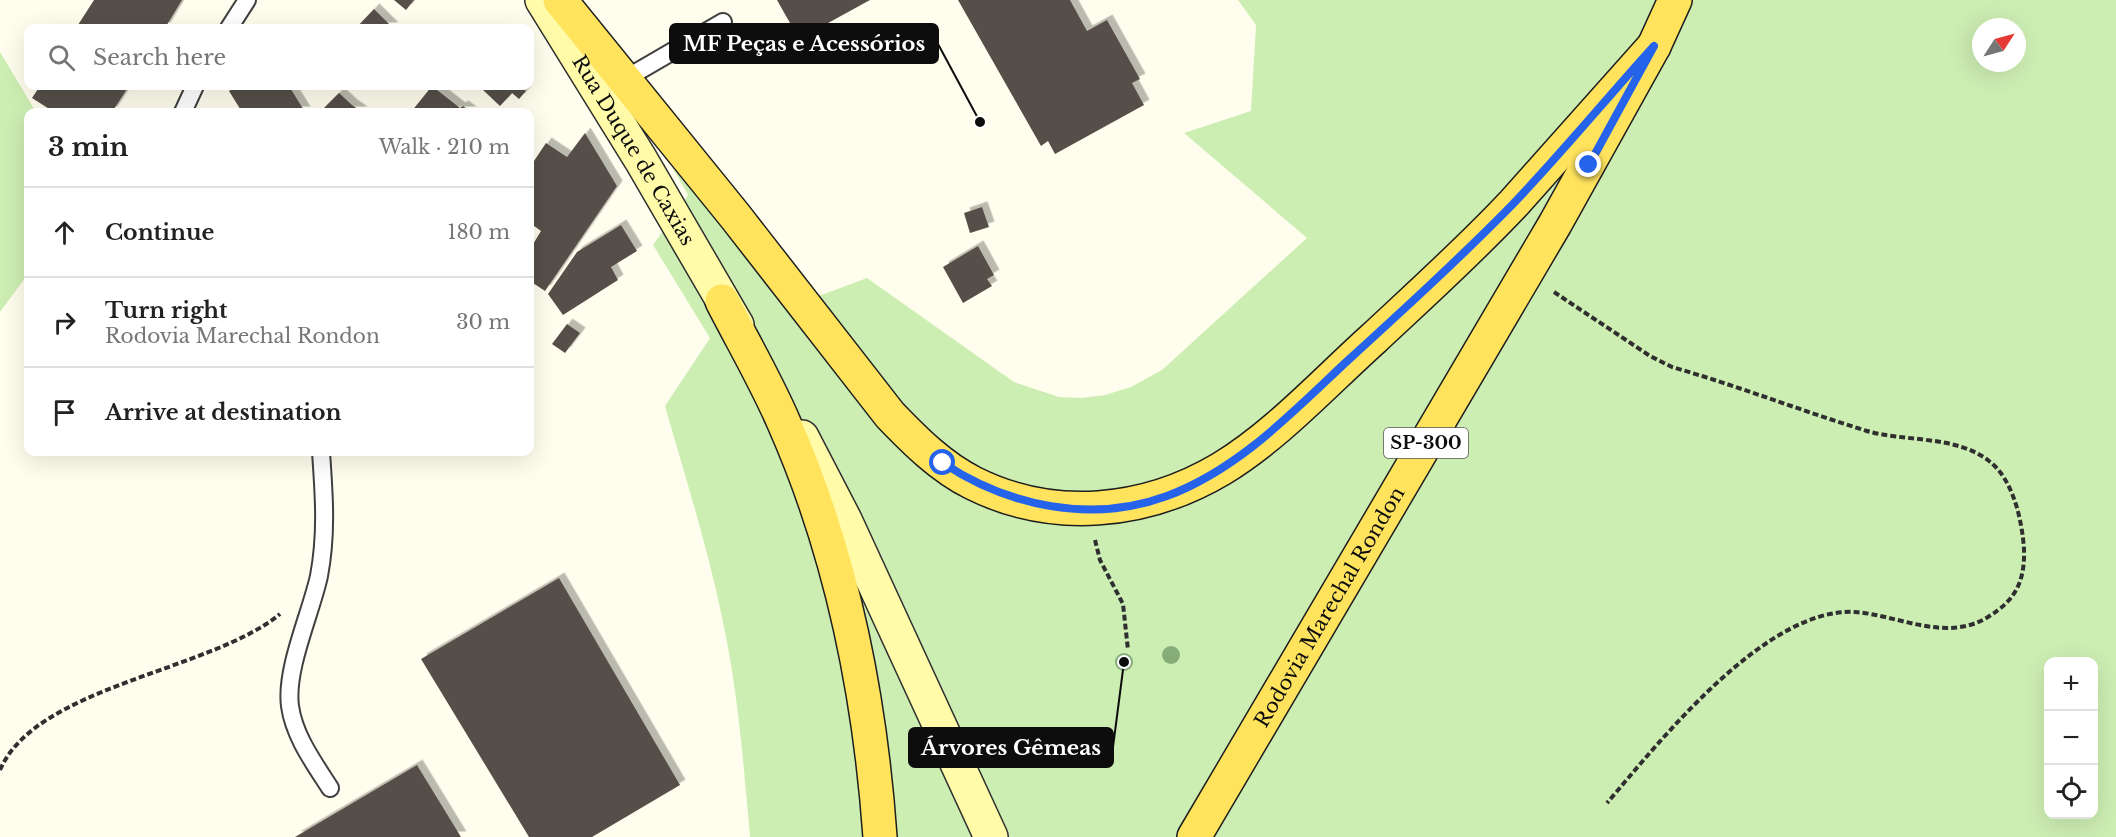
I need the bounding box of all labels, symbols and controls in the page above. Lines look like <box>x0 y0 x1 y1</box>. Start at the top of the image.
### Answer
north arrow <box>1972 18 2026 72</box>
search box <box>24 24 534 90</box>
callout: MF Peças e Acessórios <box>670 24 938 63</box>
text: MF Peças e Acessórios <box>683 31 925 57</box>
icon: search <box>45 41 78 74</box>
text: Search here <box>93 44 226 71</box>
street label: Rua Duque de Caxias <box>567 51 700 250</box>
text: 3 min <box>48 131 129 163</box>
text: Walk · 210 m <box>379 135 510 159</box>
route end <box>1575 151 1601 177</box>
icon: ahead <box>48 216 81 249</box>
text: Continue <box>105 219 214 246</box>
text: 180 m <box>447 220 510 244</box>
text: Turn right <box>105 297 227 324</box>
icon: right <box>48 306 81 339</box>
text: 30 m <box>456 310 510 334</box>
text: Rodovia Marechal Rondon <box>105 324 380 348</box>
icon: arrive <box>48 396 81 429</box>
text: Arrive at destination <box>105 399 342 426</box>
road number: SP-300 <box>1384 428 1468 458</box>
route start <box>929 449 955 475</box>
street label: Rodovia Marechal Rondon <box>1249 482 1410 731</box>
map controls <box>2044 657 2098 819</box>
button: + <box>2044 657 2098 711</box>
button: − <box>2044 711 2098 765</box>
callout: Árvores Gêmeas <box>909 728 1113 767</box>
text: Árvores Gêmeas <box>920 735 1101 761</box>
button: locate <box>2044 765 2098 819</box>

